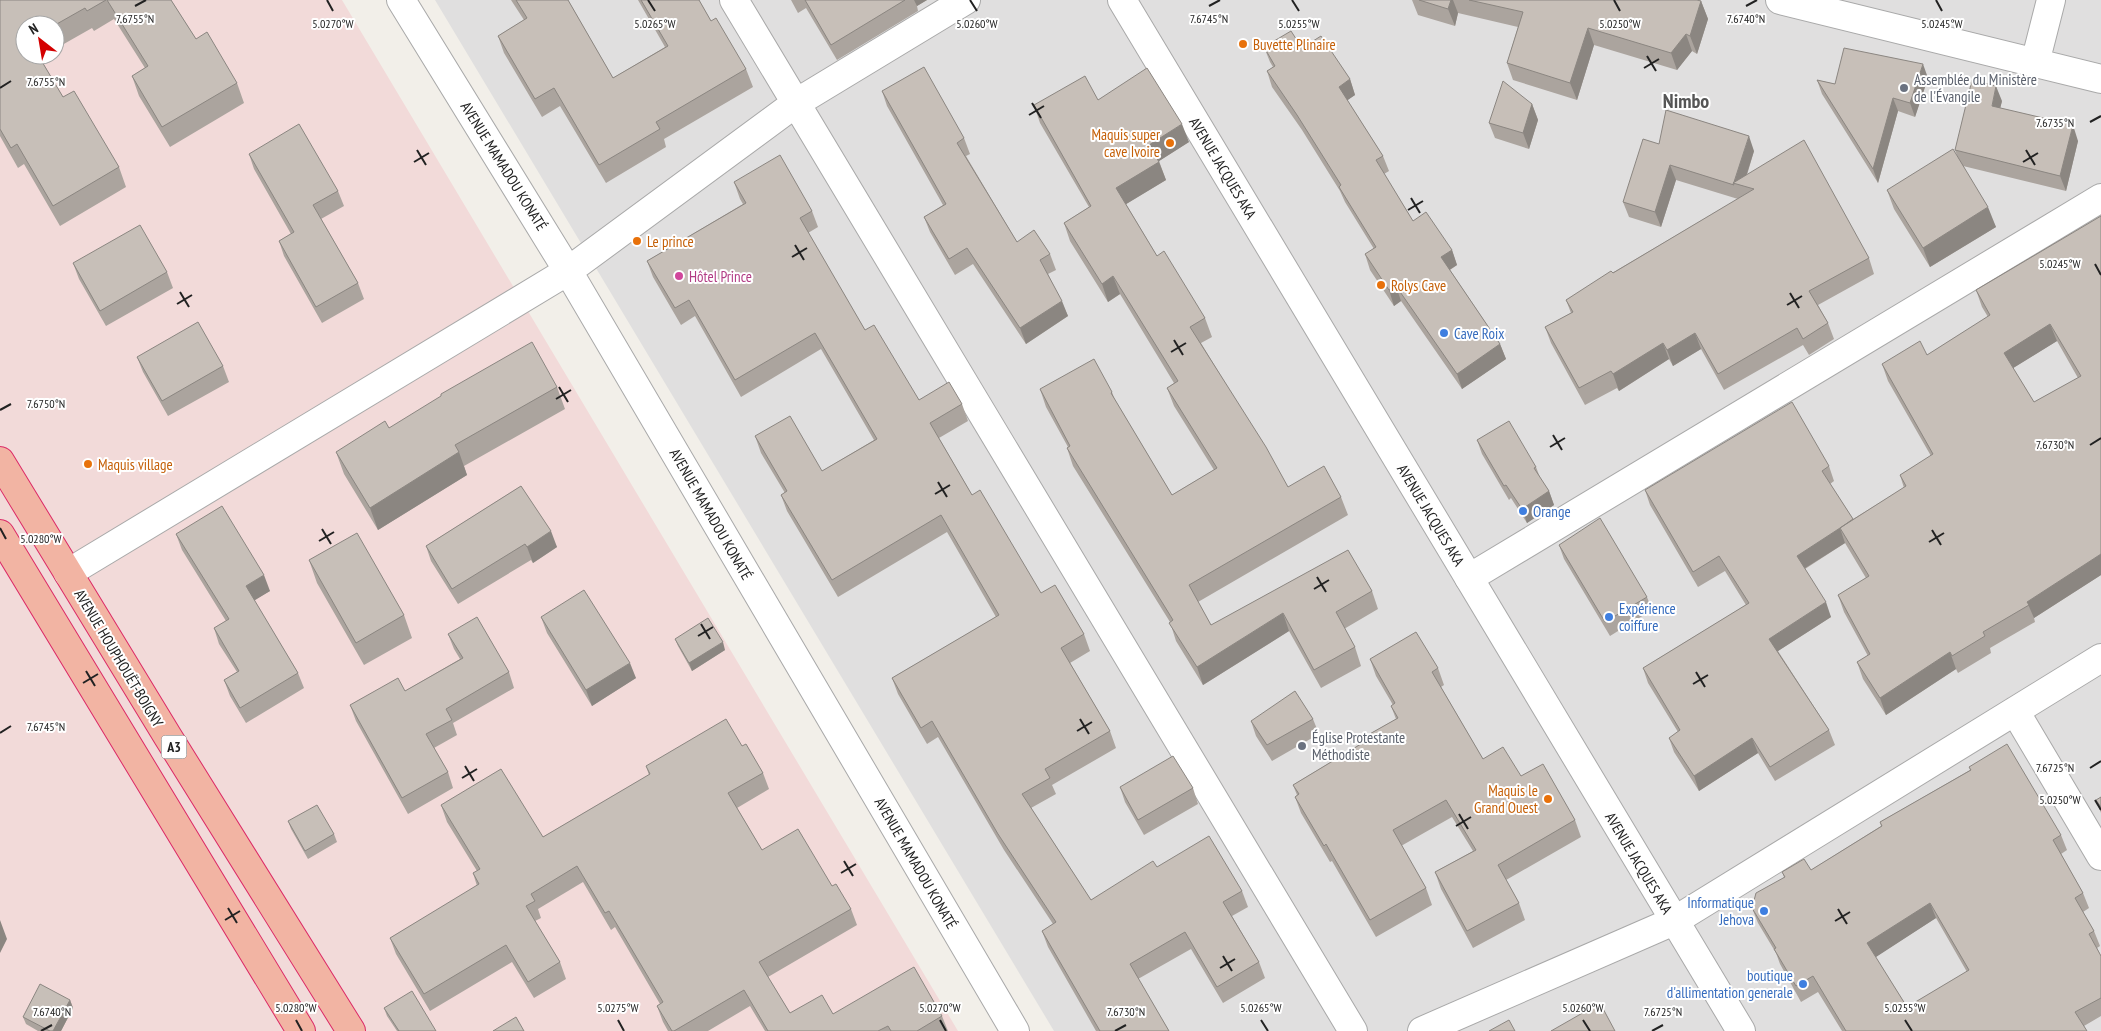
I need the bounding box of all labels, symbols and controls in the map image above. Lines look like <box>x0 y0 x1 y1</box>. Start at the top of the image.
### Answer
text: 7.6755°N <box>116 11 154 26</box>
text: 7.6745°N <box>1190 11 1228 26</box>
text: 7.6740°N <box>1727 11 1765 26</box>
north arrow <box>15 15 65 65</box>
text: 5.0270°W <box>312 16 354 31</box>
text: 5.0265°W <box>634 16 676 31</box>
text: 5.0260°W <box>956 16 998 31</box>
text: 5.0255°W <box>1278 16 1320 31</box>
text: 5.0250°W <box>1599 16 1641 31</box>
text: 5.0245°W <box>1921 16 1963 31</box>
text: N <box>25 19 41 39</box>
place label: Buvette Plinaire <box>1253 35 1336 54</box>
marker: Buvette Plinaire <box>1237 38 1249 50</box>
place label: Assemblée du Ministère de l'Évangile <box>1914 70 2037 106</box>
text: 7.6755°N <box>27 74 65 89</box>
marker: Assemblée du Ministère de l'Évangile <box>1898 82 1910 94</box>
district label: Nimbo <box>1663 88 1709 114</box>
street label: AVENUE MAMADOU KONATÉ <box>457 98 551 234</box>
street label: AVENUE JACQUES AKA <box>1185 114 1261 223</box>
text: 7.6735°N <box>2036 115 2074 130</box>
place label: Maquis super cave Ivoire <box>1092 125 1161 161</box>
marker: Maquis super cave Ivoire <box>1164 137 1176 149</box>
place label: Le prince <box>647 232 694 251</box>
marker: Le prince <box>631 235 643 247</box>
text: 5.0245°W <box>2039 256 2081 271</box>
place label: Hôtel Prince <box>689 267 752 286</box>
marker: Hôtel Prince <box>673 270 685 282</box>
place label: Rolys Cave <box>1391 276 1446 295</box>
marker: Rolys Cave <box>1375 279 1387 291</box>
place label: Cave Roix <box>1454 324 1504 343</box>
marker: Cave Roix <box>1438 327 1450 339</box>
text: 7.6750°N <box>27 396 65 411</box>
text: 7.6730°N <box>2036 437 2074 452</box>
street label: AVENUE MAMADOU KONATÉ <box>666 445 756 583</box>
place label: Maquis village <box>98 455 173 474</box>
marker: Maquis village <box>82 458 94 470</box>
street label: AVENUE JACQUES AKA <box>1393 461 1469 570</box>
place label: Orange <box>1533 502 1571 521</box>
marker: Orange <box>1517 505 1529 517</box>
text: 5.0280°W <box>20 531 62 546</box>
street label: AVENUE HOUPHOUËT-BOIGNY <box>70 586 168 730</box>
place label: Expérience coiffure <box>1619 599 1676 635</box>
marker: Expérience coiffure <box>1603 611 1615 623</box>
text: 7.6745°N <box>27 719 65 734</box>
place label: Église Protestante Méthodiste <box>1312 728 1405 764</box>
road number: A3 <box>162 736 186 759</box>
marker: Église Protestante Méthodiste <box>1296 740 1308 752</box>
text: 7.6725°N <box>2036 760 2074 775</box>
place label: Maquis le Grand Ouest <box>1474 781 1538 817</box>
text: 5.0250°W <box>2039 792 2081 807</box>
marker: Maquis le Grand Ouest <box>1542 793 1554 805</box>
street label: AVENUE MAMADOU KONATÉ <box>871 794 961 932</box>
street label: AVENUE JACQUES AKA <box>1601 809 1677 918</box>
place label: Informatique Jehova <box>1687 893 1754 929</box>
marker: Informatique Jehova <box>1758 905 1770 917</box>
place label: boutique d'allimentation generale <box>1667 966 1793 1002</box>
marker: boutique d'allimentation generale <box>1797 978 1809 990</box>
text: 5.0280°W <box>275 1000 317 1015</box>
text: 5.0275°W <box>597 1000 639 1015</box>
text: 5.0270°W <box>919 1000 961 1015</box>
text: 5.0265°W <box>1240 1000 1282 1015</box>
text: 5.0260°W <box>1562 1000 1604 1015</box>
text: 5.0255°W <box>1884 1000 1926 1015</box>
text: 7.6740°N <box>33 1004 71 1019</box>
text: 7.6730°N <box>1107 1004 1145 1019</box>
text: 7.6725°N <box>1644 1004 1682 1019</box>

